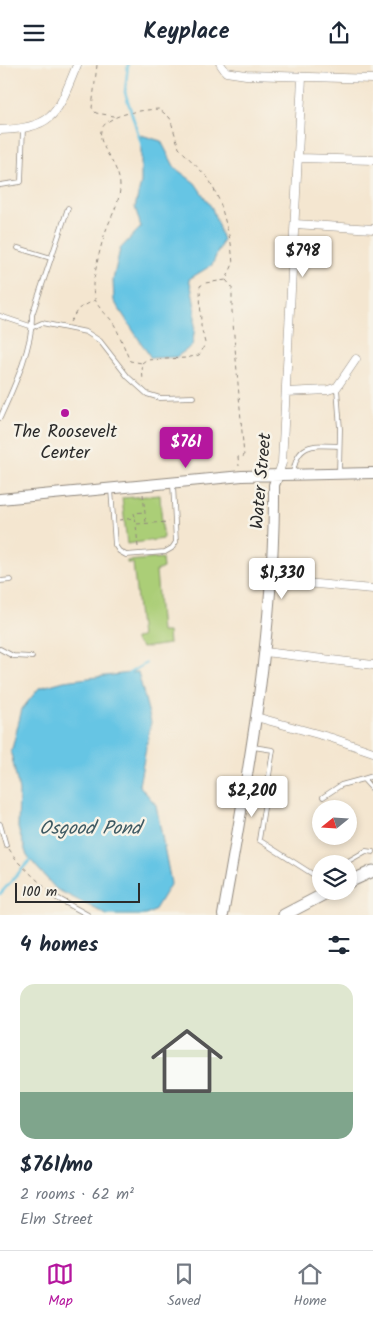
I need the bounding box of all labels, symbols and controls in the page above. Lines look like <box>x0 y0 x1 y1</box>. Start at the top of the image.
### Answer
text: Keyplace <box>144 15 229 50</box>
icon: menu <box>20 19 48 47</box>
icon: share <box>325 19 353 47</box>
pin: $798 <box>273 235 333 278</box>
text: $798 <box>286 239 320 264</box>
marker: The Roosevelt Center <box>59 407 71 419</box>
place label: The Roosevelt Center <box>13 418 118 468</box>
pin: $761 <box>156 427 216 469</box>
text: $761 <box>171 430 201 455</box>
street label: Water Street <box>243 431 281 530</box>
pin: $1,330 <box>241 557 323 600</box>
text: $1,330 <box>260 561 304 586</box>
pin: $2,200 <box>211 775 293 818</box>
text: $2,200 <box>228 779 276 804</box>
north arrow <box>312 800 358 845</box>
map controls <box>312 800 357 900</box>
water label: Osgood Pond <box>39 814 145 844</box>
button: layers <box>312 855 357 900</box>
scale bar <box>15 880 140 903</box>
text: 100 m <box>22 881 57 903</box>
text: 4 homes <box>20 929 98 962</box>
icon: filters <box>325 931 353 959</box>
icon: home <box>142 1016 232 1106</box>
text: $761/mo <box>20 1149 93 1182</box>
text: 2 rooms · 62 m² <box>20 1182 134 1207</box>
text: Elm Street <box>20 1207 93 1232</box>
tab: Map <box>46 1260 74 1312</box>
tab: Saved <box>167 1260 201 1312</box>
tab: Home <box>293 1260 327 1312</box>

